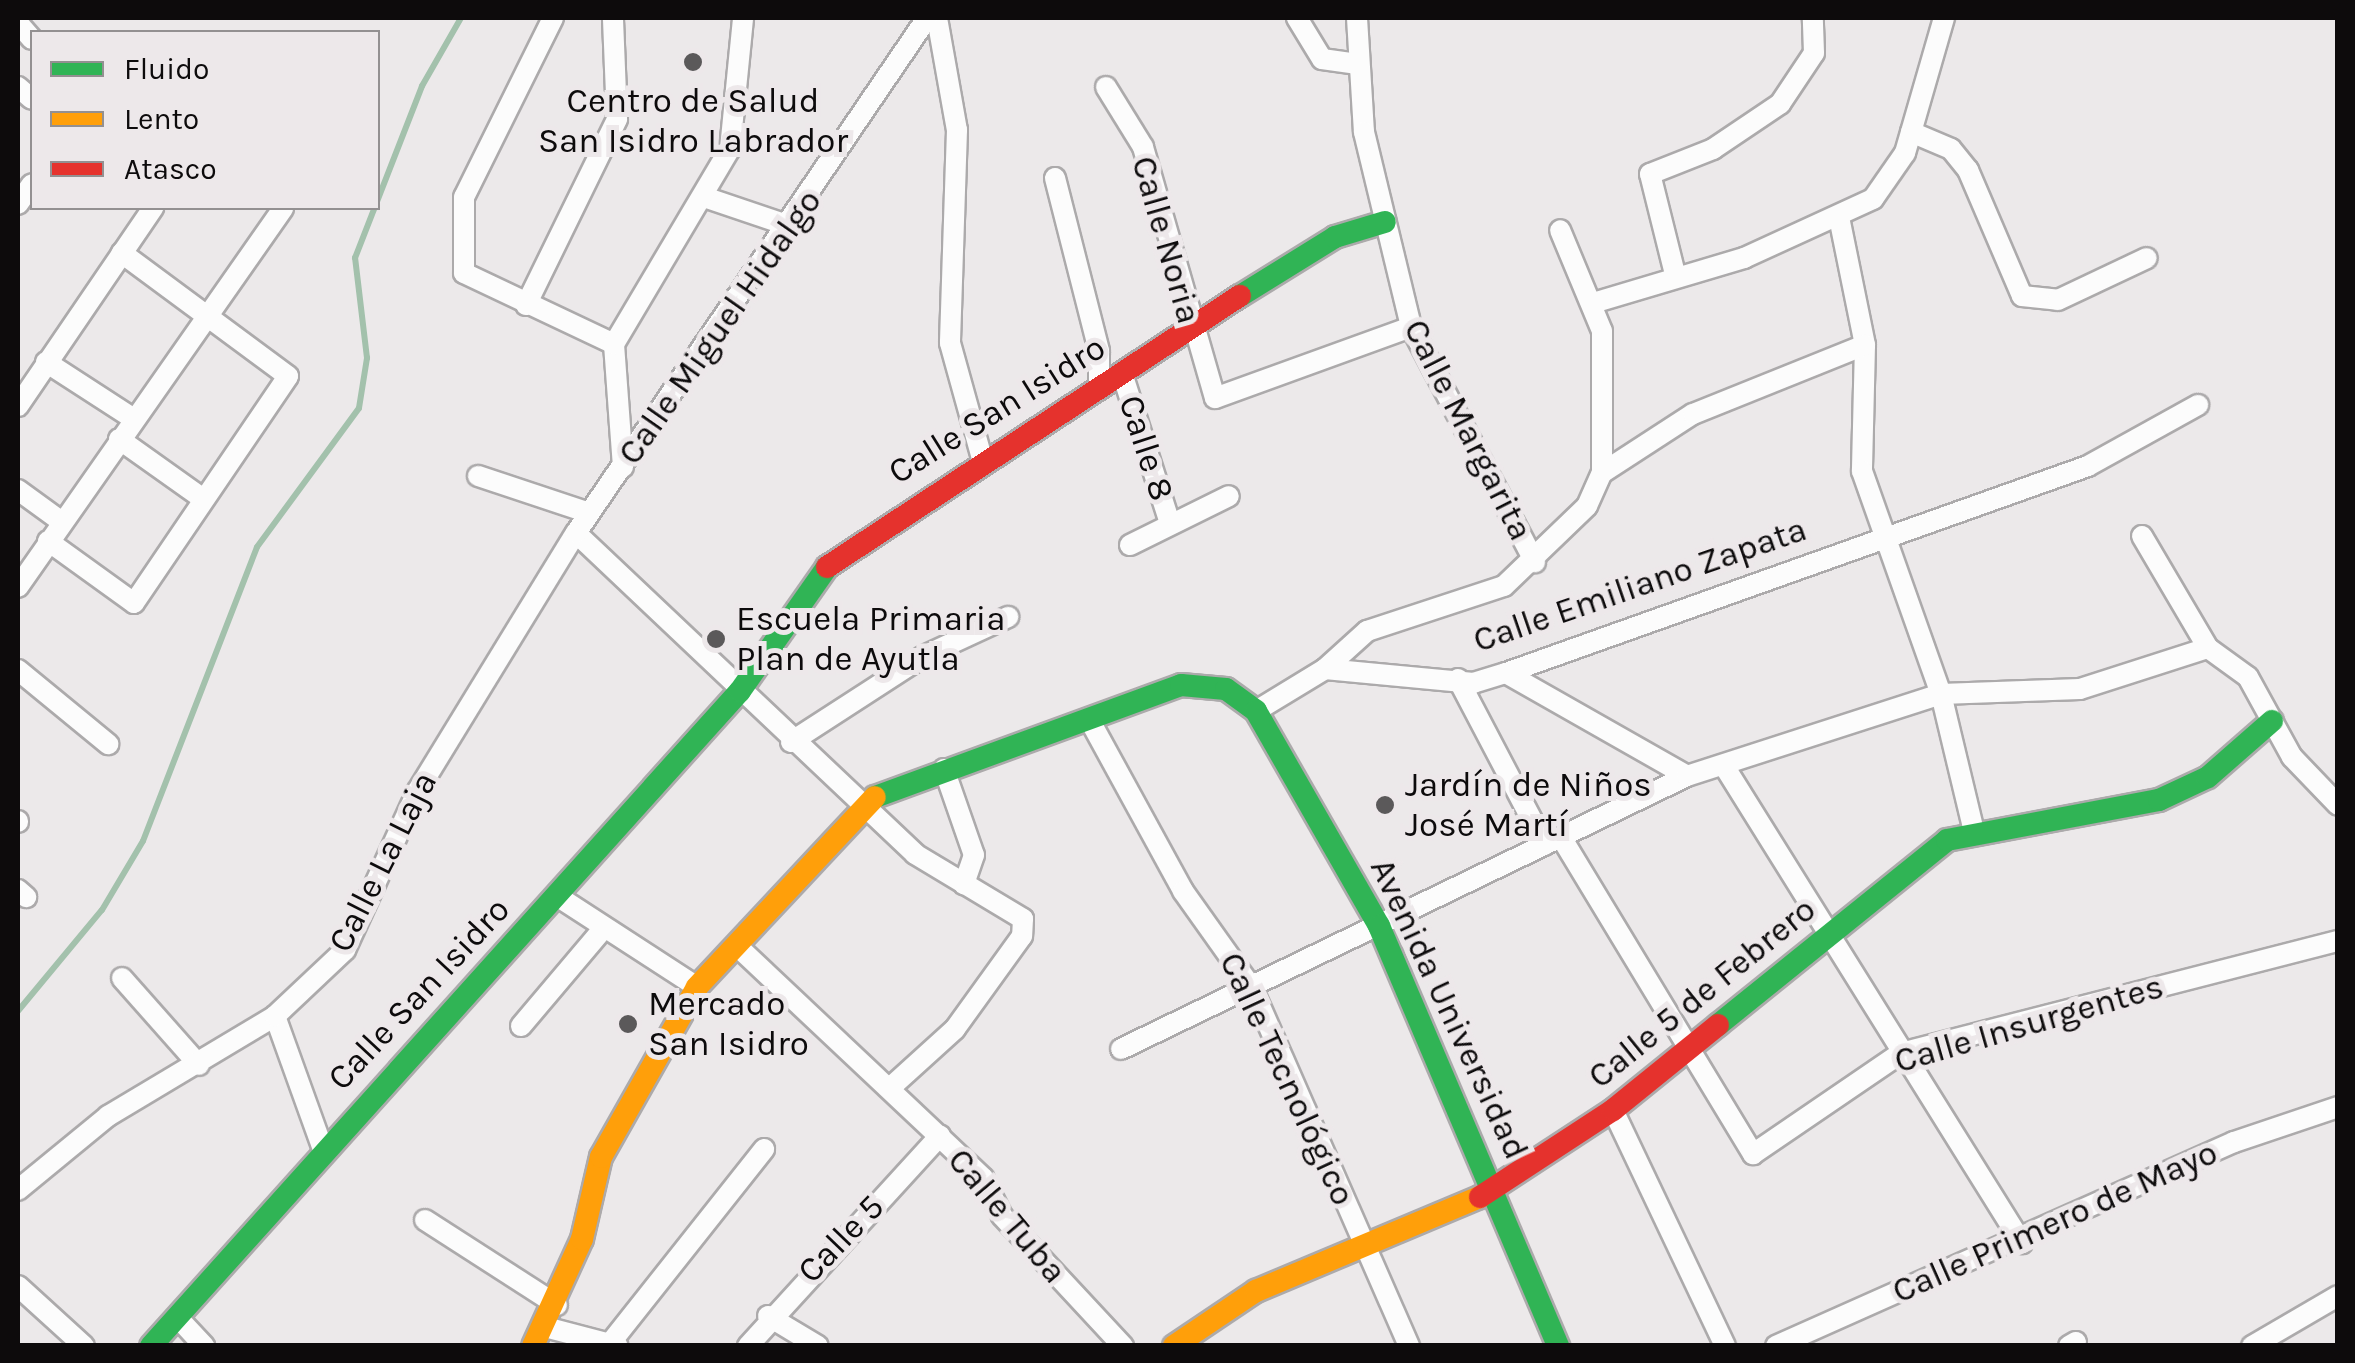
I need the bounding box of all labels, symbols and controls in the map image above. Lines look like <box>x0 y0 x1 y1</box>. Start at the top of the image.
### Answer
legend <box>30 30 380 210</box>
marker: Centro de Salud San Isidro Labrador <box>680 49 706 75</box>
text: Fluido <box>124 51 209 87</box>
place label: Centro de Salud San Isidro Labrador <box>538 80 848 162</box>
text: Lento <box>124 101 199 137</box>
text: Atasco <box>124 151 217 187</box>
street label: Calle Noria <box>1122 152 1210 328</box>
street label: Calle Miguel Hidalgo <box>609 181 831 473</box>
street label: Calle Margarita <box>1394 313 1542 547</box>
street label: Calle San Isidro <box>881 327 1113 493</box>
street label: Calle 8 <box>1109 390 1183 506</box>
street label: Calle Emiliano Zapata <box>1468 508 1812 662</box>
place label: Escuela Primaria Plan de Ayutla <box>736 598 1005 680</box>
marker: Escuela Primaria Plan de Ayutla <box>705 628 727 650</box>
place label: Jardín de Niños José Martí <box>1405 764 1652 846</box>
street label: Calle La Laja <box>320 765 446 959</box>
marker: Jardín de Niños José Martí <box>1374 794 1396 816</box>
street label: Avenida Universidad <box>1361 852 1537 1166</box>
street label: Calle San Isidro <box>319 889 519 1099</box>
street label: Calle 5 de Febrero <box>1580 889 1824 1097</box>
street label: Calle Tecnológico <box>1210 946 1364 1212</box>
street label: Calle Insurgentes <box>1890 966 2168 1082</box>
place label: Mercado San Isidro <box>648 983 809 1065</box>
marker: Mercado San Isidro <box>617 1013 639 1035</box>
street label: Calle Primero de Mayo <box>1886 1131 2224 1313</box>
street label: Calle Tuba <box>939 1140 1075 1292</box>
street label: Calle 5 <box>789 1186 893 1292</box>

